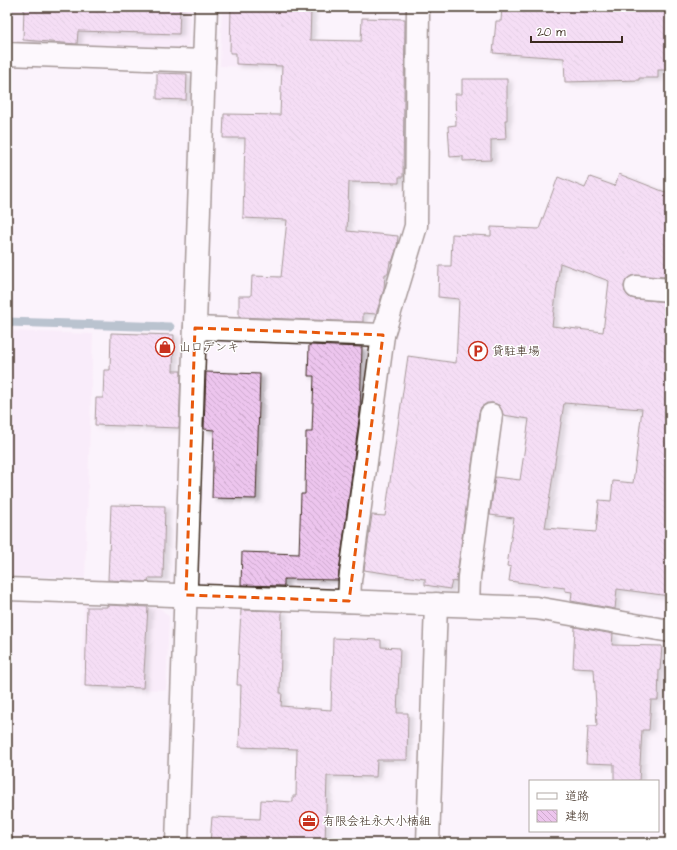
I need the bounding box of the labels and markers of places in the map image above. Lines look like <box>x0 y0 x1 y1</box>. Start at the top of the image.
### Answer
shop icon: 山口デンキ <box>154 336 176 358</box>
place label: 山口デンキ <box>179 339 239 356</box>
parking icon: 貸駐車場 <box>467 340 489 362</box>
place label: 貸駐車場 <box>492 343 540 360</box>
office icon: 有限会社永大小楠組 <box>298 810 320 832</box>
place label: 有限会社永大小楠組 <box>323 813 431 830</box>

